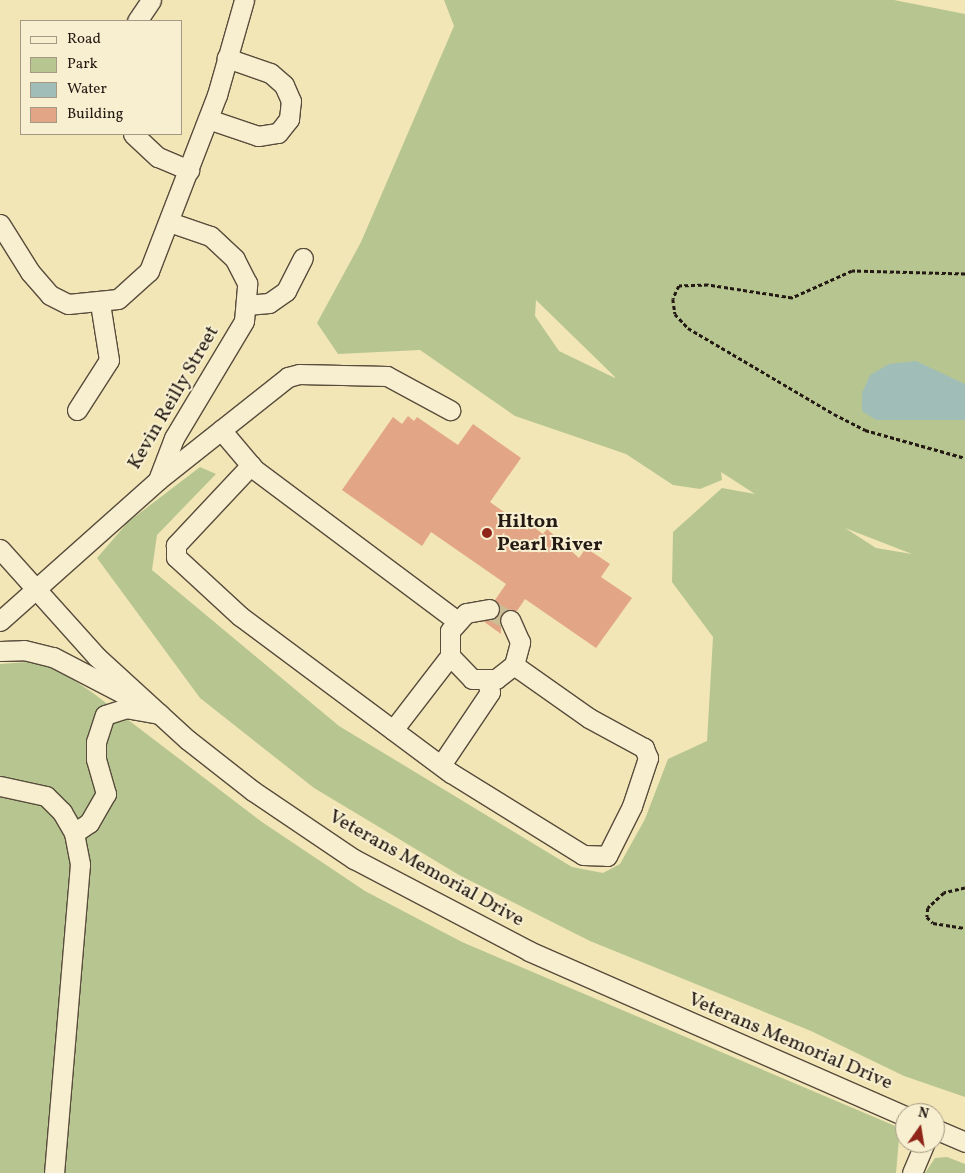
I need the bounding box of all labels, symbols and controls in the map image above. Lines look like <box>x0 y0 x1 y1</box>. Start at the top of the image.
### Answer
legend <box>20 20 182 135</box>
text: Road <box>67 29 101 50</box>
text: Park <box>67 54 98 75</box>
text: Water <box>67 79 107 100</box>
text: Building <box>67 104 123 125</box>
street label: Kevin Reilly Street <box>123 322 225 474</box>
place label: Hilton Pearl River <box>497 510 602 557</box>
marker: Hilton Pearl River <box>481 527 493 539</box>
street label: Veterans Memorial Drive <box>324 805 528 933</box>
street label: Veterans Memorial Drive <box>684 988 896 1096</box>
north arrow <box>895 1103 945 1153</box>
text: N <box>916 1103 930 1124</box>

